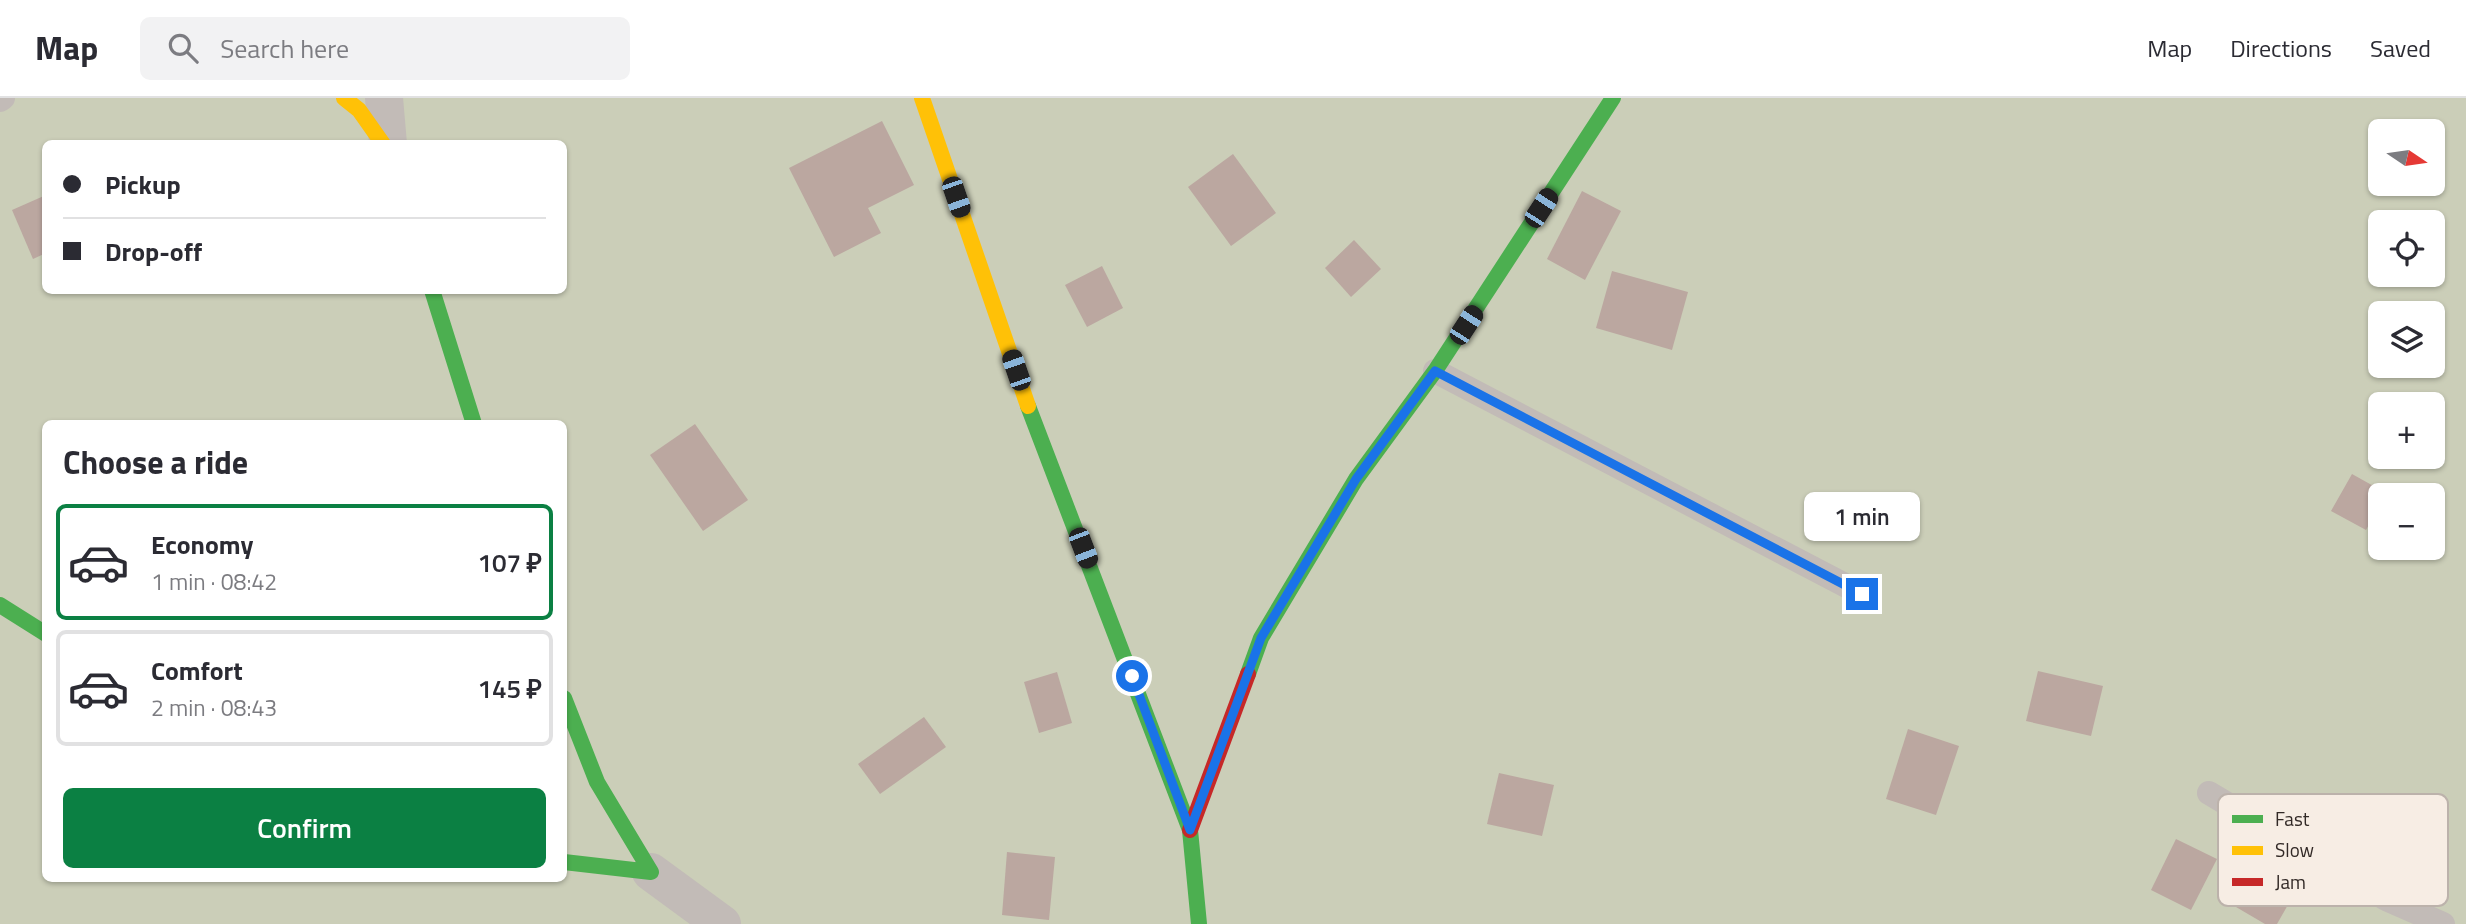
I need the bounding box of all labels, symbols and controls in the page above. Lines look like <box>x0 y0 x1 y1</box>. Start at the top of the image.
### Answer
search box <box>140 17 630 80</box>
text: Map <box>35 23 98 73</box>
icon: search <box>164 29 202 67</box>
text: Search here <box>220 29 349 68</box>
text: Map <box>2147 30 2192 66</box>
text: Directions <box>2230 30 2332 66</box>
text: Saved <box>2370 30 2431 66</box>
north arrow <box>2368 119 2445 196</box>
map controls <box>2368 119 2445 560</box>
text: Pickup <box>105 165 181 204</box>
car <box>940 174 973 220</box>
car <box>1521 185 1562 231</box>
button: locate <box>2368 210 2445 287</box>
text: Drop-off <box>105 232 202 271</box>
button: layers <box>2368 301 2445 378</box>
car <box>1446 302 1487 348</box>
car <box>1000 347 1033 393</box>
button: + <box>2368 392 2445 469</box>
text: Choose a ride <box>63 438 248 486</box>
button: − <box>2368 483 2445 560</box>
callout: 1 min <box>1804 492 1920 542</box>
text: 1 min <box>1834 499 1890 534</box>
text: Economy <box>151 525 253 564</box>
car <box>1066 525 1101 571</box>
icon: car <box>67 531 130 594</box>
text: 107 ₽ <box>477 543 542 582</box>
text: 1 min · 08:42 <box>151 564 277 599</box>
route end <box>1846 578 1878 610</box>
text: Comfort <box>151 651 243 690</box>
icon: car <box>67 657 130 720</box>
route start <box>1116 660 1148 692</box>
text: 145 ₽ <box>477 669 542 708</box>
text: 2 min · 08:43 <box>151 690 277 725</box>
button: Confirm <box>63 788 546 868</box>
legend <box>2218 794 2448 906</box>
text: Fast <box>2275 804 2310 833</box>
text: Slow <box>2275 835 2314 864</box>
text: Jam <box>2275 867 2306 896</box>

